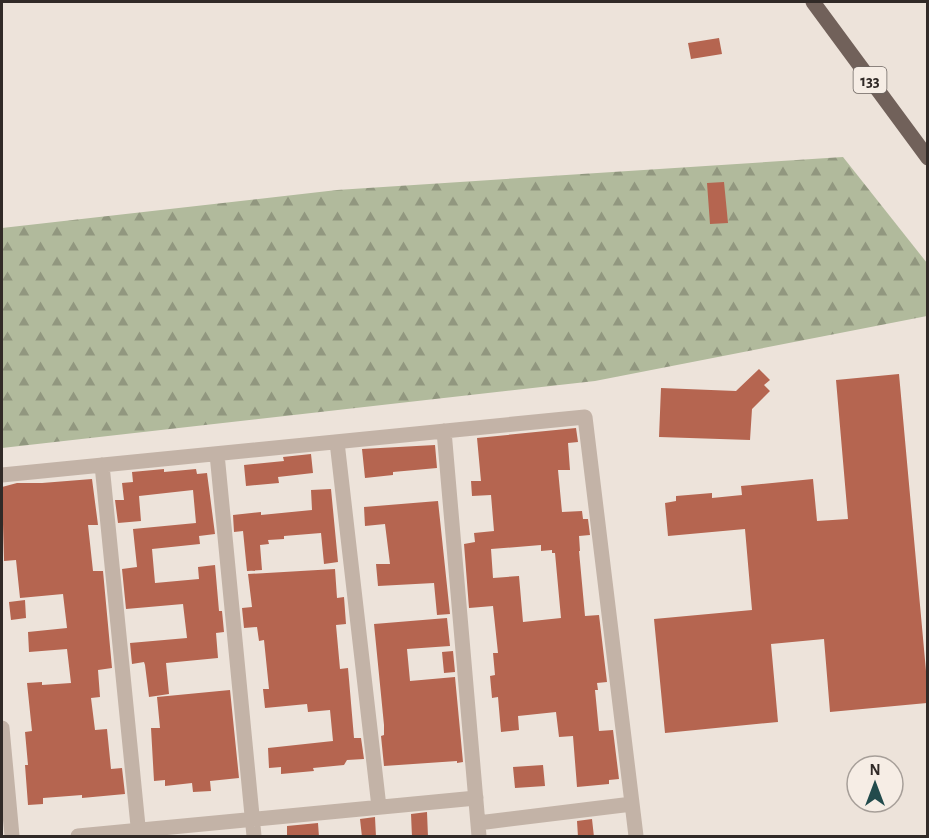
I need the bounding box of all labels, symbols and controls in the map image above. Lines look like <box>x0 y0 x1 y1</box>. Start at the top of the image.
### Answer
road number: 133 <box>854 67 886 93</box>
north arrow <box>845 754 905 814</box>
text: N <box>869 762 881 778</box>

